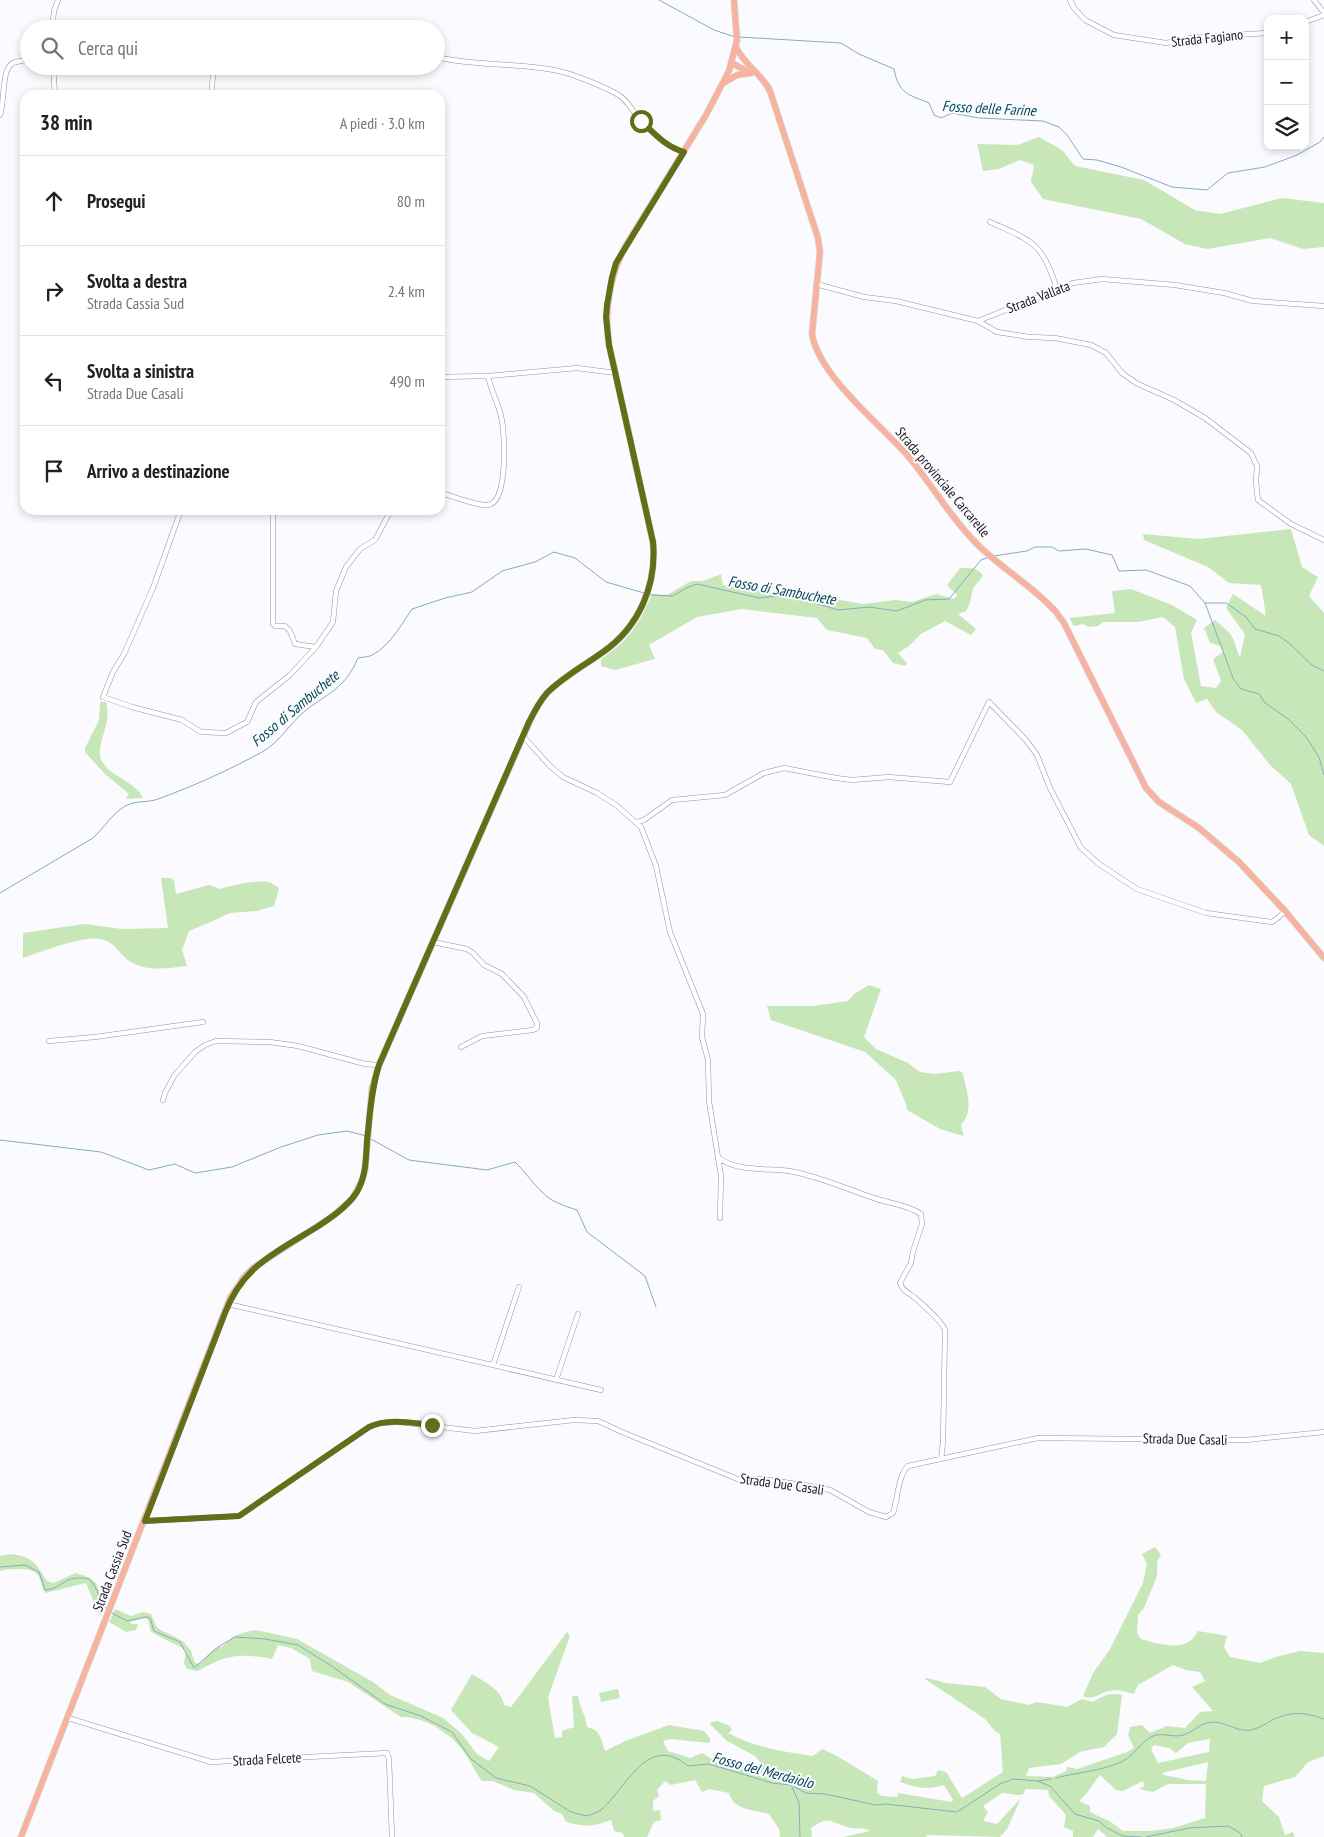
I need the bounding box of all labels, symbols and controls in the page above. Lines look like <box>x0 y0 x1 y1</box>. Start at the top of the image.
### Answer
map controls <box>1264 15 1309 150</box>
button: + <box>1264 15 1309 60</box>
search box <box>20 20 445 75</box>
street label: Strada Fagiano <box>1170 25 1244 51</box>
icon: search <box>38 34 66 62</box>
text: Cerca qui <box>78 36 138 60</box>
button: − <box>1264 60 1309 105</box>
water label: Fosso delle Farine <box>942 96 1037 120</box>
button: layers <box>1264 105 1309 150</box>
text: 38 min <box>40 109 92 136</box>
route start <box>630 110 653 133</box>
text: A piedi · 3.0 km <box>340 113 425 133</box>
icon: ahead <box>40 187 68 215</box>
text: Prosegui <box>87 189 146 213</box>
text: 80 m <box>397 191 425 211</box>
text: Svolta a destra <box>87 269 187 293</box>
icon: right <box>40 277 68 305</box>
street label: Strada Vallata <box>1004 277 1072 317</box>
text: 2.4 km <box>388 281 425 301</box>
text: Strada Cassia Sud <box>87 293 184 313</box>
text: Svolta a sinistra <box>87 359 194 383</box>
icon: left <box>40 367 68 395</box>
text: 490 m <box>390 371 425 391</box>
text: Strada Due Casali <box>87 383 184 403</box>
street label: Strada provinciale Carcarelle <box>892 423 994 541</box>
icon: arrive <box>40 457 68 485</box>
text: Arrivo a destinazione <box>87 459 230 483</box>
water label: Fosso di Sambuchete <box>727 571 838 609</box>
water label: Fosso di Sambuchete <box>247 665 343 750</box>
route end <box>421 1414 444 1437</box>
street label: Strada Due Casali <box>1143 1429 1227 1449</box>
street label: Strada Due Casali <box>739 1469 825 1499</box>
street label: Strada Cassia Sud <box>88 1528 136 1614</box>
water label: Fosso del Merdaiolo <box>710 1747 817 1793</box>
street label: Strada Felcete <box>232 1748 302 1770</box>

